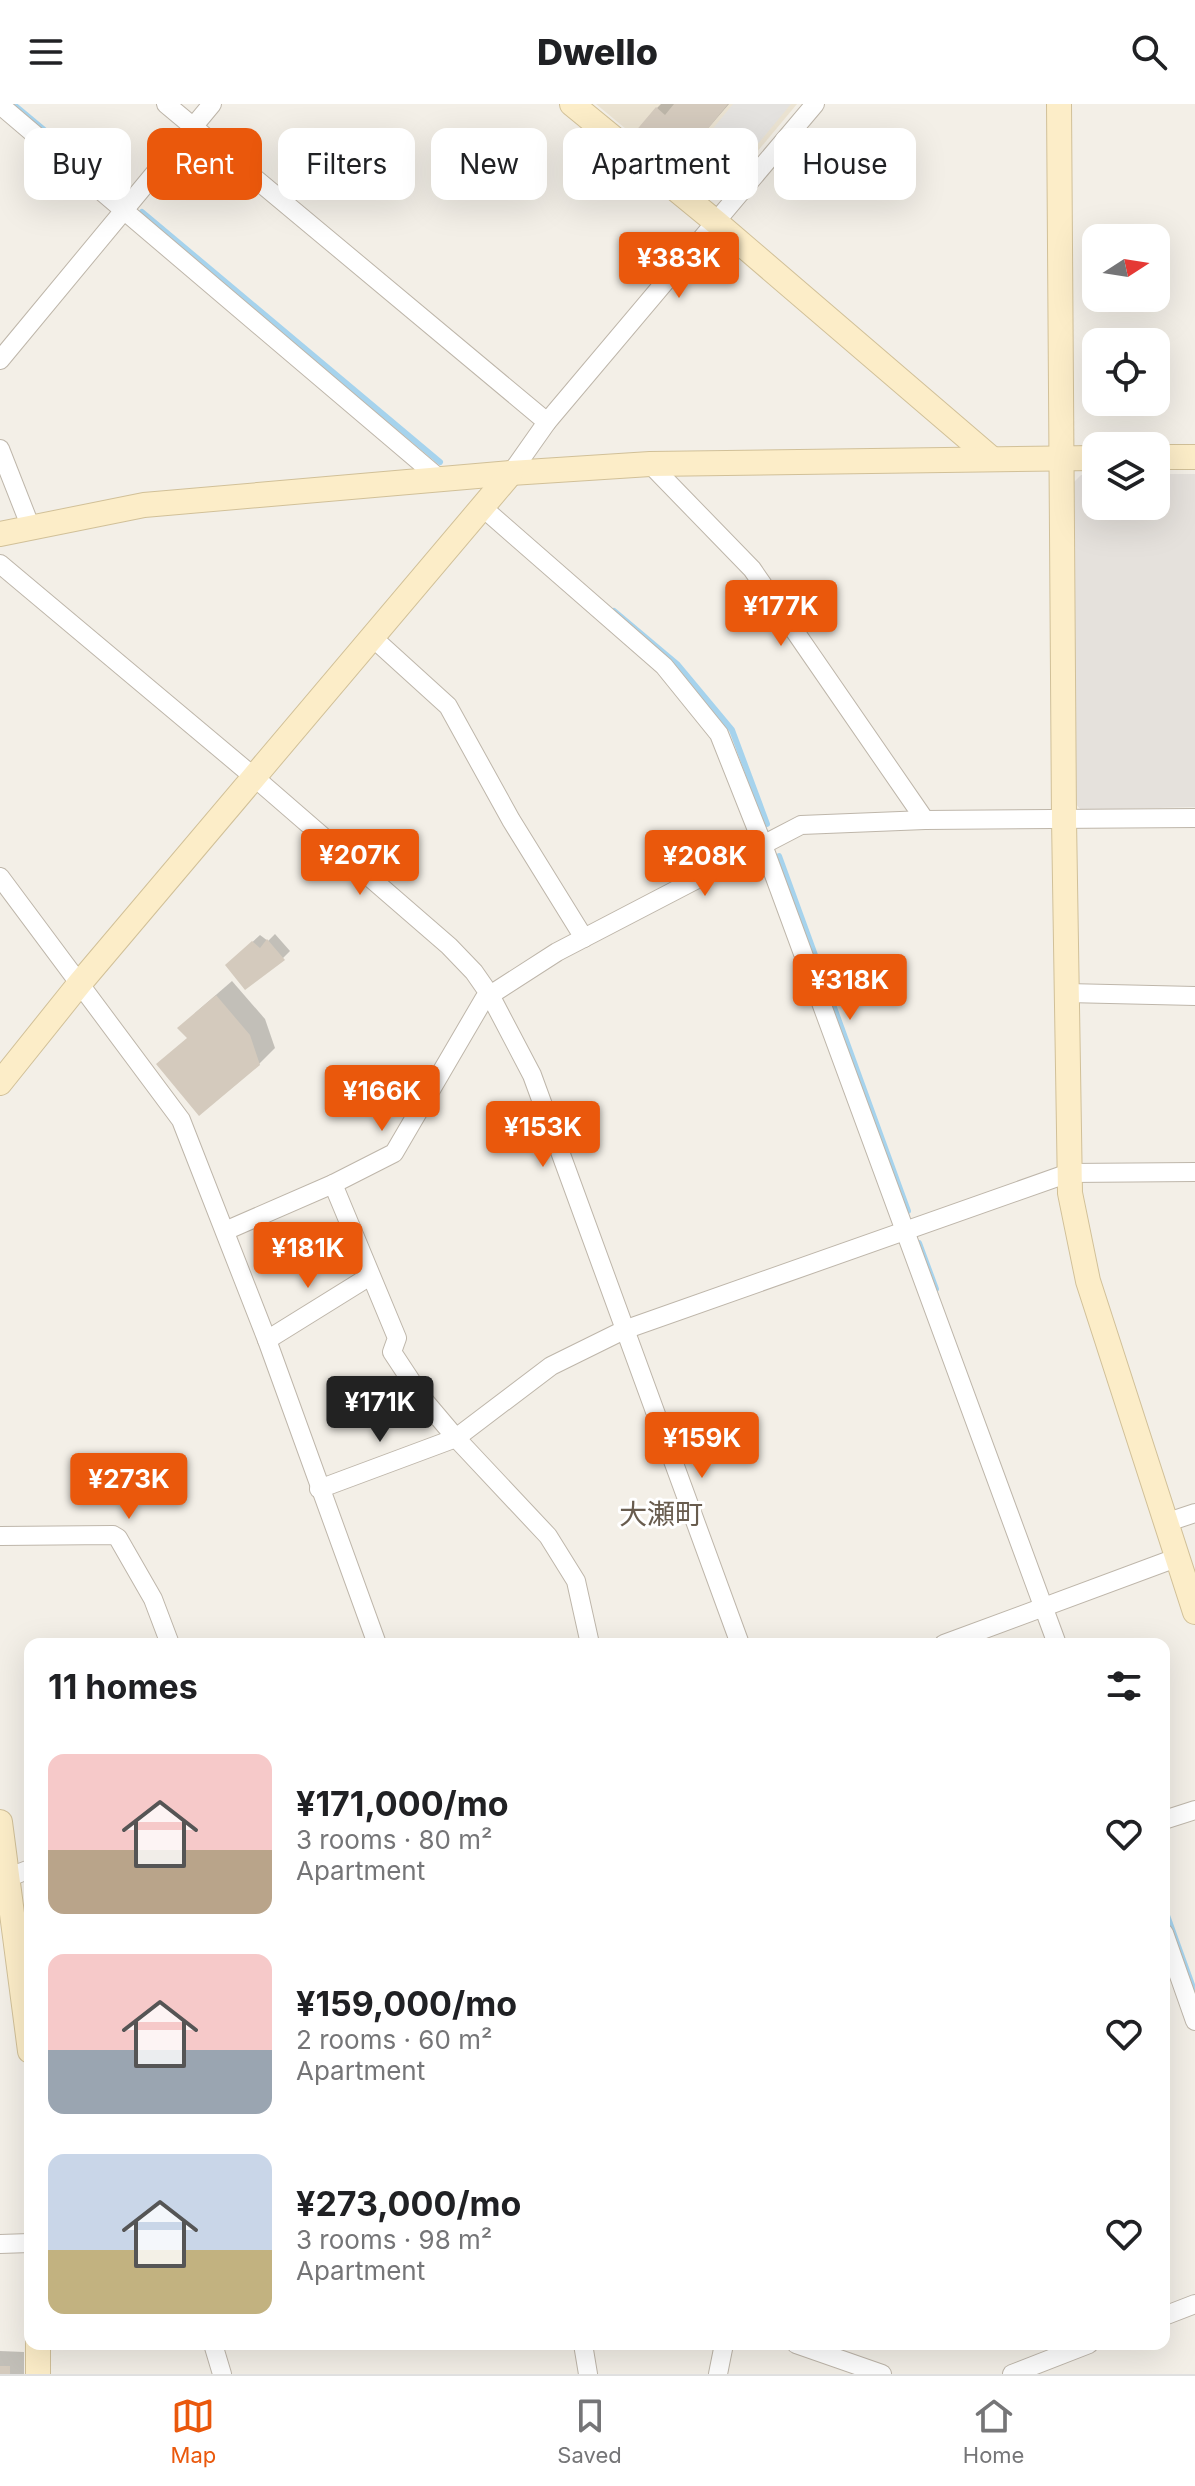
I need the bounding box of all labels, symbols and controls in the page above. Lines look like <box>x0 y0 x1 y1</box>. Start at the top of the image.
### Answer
icon: menu <box>24 30 68 74</box>
text: Dwello <box>537 30 658 74</box>
icon: search <box>1127 30 1171 74</box>
chip: Buy <box>24 128 131 200</box>
chip: Rent <box>147 128 262 200</box>
chip: Filters <box>278 128 415 200</box>
chip: New <box>431 128 547 200</box>
chip: Apartment <box>563 128 758 200</box>
chip: House <box>774 128 916 200</box>
north arrow <box>1082 224 1170 312</box>
map controls <box>1082 224 1170 520</box>
pin: ¥383K <box>623 232 735 300</box>
text: ¥383K <box>637 242 721 273</box>
button: locate <box>1082 328 1170 416</box>
button: layers <box>1082 432 1170 520</box>
pin: ¥177K <box>725 580 837 648</box>
text: ¥177K <box>743 590 819 621</box>
pin: ¥207K <box>304 829 416 897</box>
pin: ¥208K <box>649 830 761 898</box>
text: ¥207K <box>319 839 401 870</box>
text: ¥208K <box>663 840 747 871</box>
pin: ¥318K <box>794 954 906 1022</box>
text: ¥318K <box>811 964 889 995</box>
pin: ¥166K <box>326 1065 438 1133</box>
text: ¥166K <box>343 1075 421 1106</box>
pin: ¥153K <box>487 1101 599 1169</box>
text: ¥153K <box>504 1111 582 1142</box>
pin: ¥181K <box>252 1222 364 1290</box>
text: ¥181K <box>272 1232 344 1263</box>
pin: ¥171K <box>324 1376 436 1444</box>
text: ¥171K <box>344 1386 416 1417</box>
pin: ¥159K <box>646 1412 758 1480</box>
text: ¥159K <box>663 1422 741 1453</box>
pin: ¥273K <box>73 1453 185 1521</box>
text: ¥273K <box>88 1463 170 1494</box>
district label: 大瀬町 <box>619 1497 703 1531</box>
icon: filters <box>1102 1664 1146 1708</box>
text: 11 homes <box>48 1666 198 1707</box>
text: ¥171,000/mo <box>296 1783 509 1824</box>
icon: home <box>112 1786 208 1882</box>
icon: heart <box>1102 1812 1146 1856</box>
text: 3 rooms · 80 m² <box>296 1824 493 1855</box>
text: Apartment <box>296 1855 425 1886</box>
text: ¥159,000/mo <box>296 1983 517 2024</box>
icon: home <box>112 1986 208 2082</box>
icon: heart <box>1102 2012 1146 2056</box>
text: 2 rooms · 60 m² <box>296 2024 492 2055</box>
text: Apartment <box>296 2055 425 2086</box>
text: ¥273,000/mo <box>296 2183 521 2224</box>
icon: home <box>112 2186 208 2282</box>
icon: heart <box>1102 2212 1146 2256</box>
text: 3 rooms · 98 m² <box>296 2224 492 2255</box>
text: Apartment <box>296 2255 425 2286</box>
tab: Map <box>171 2394 216 2468</box>
tab: Saved <box>557 2394 622 2468</box>
tab: Home <box>963 2394 1024 2468</box>

